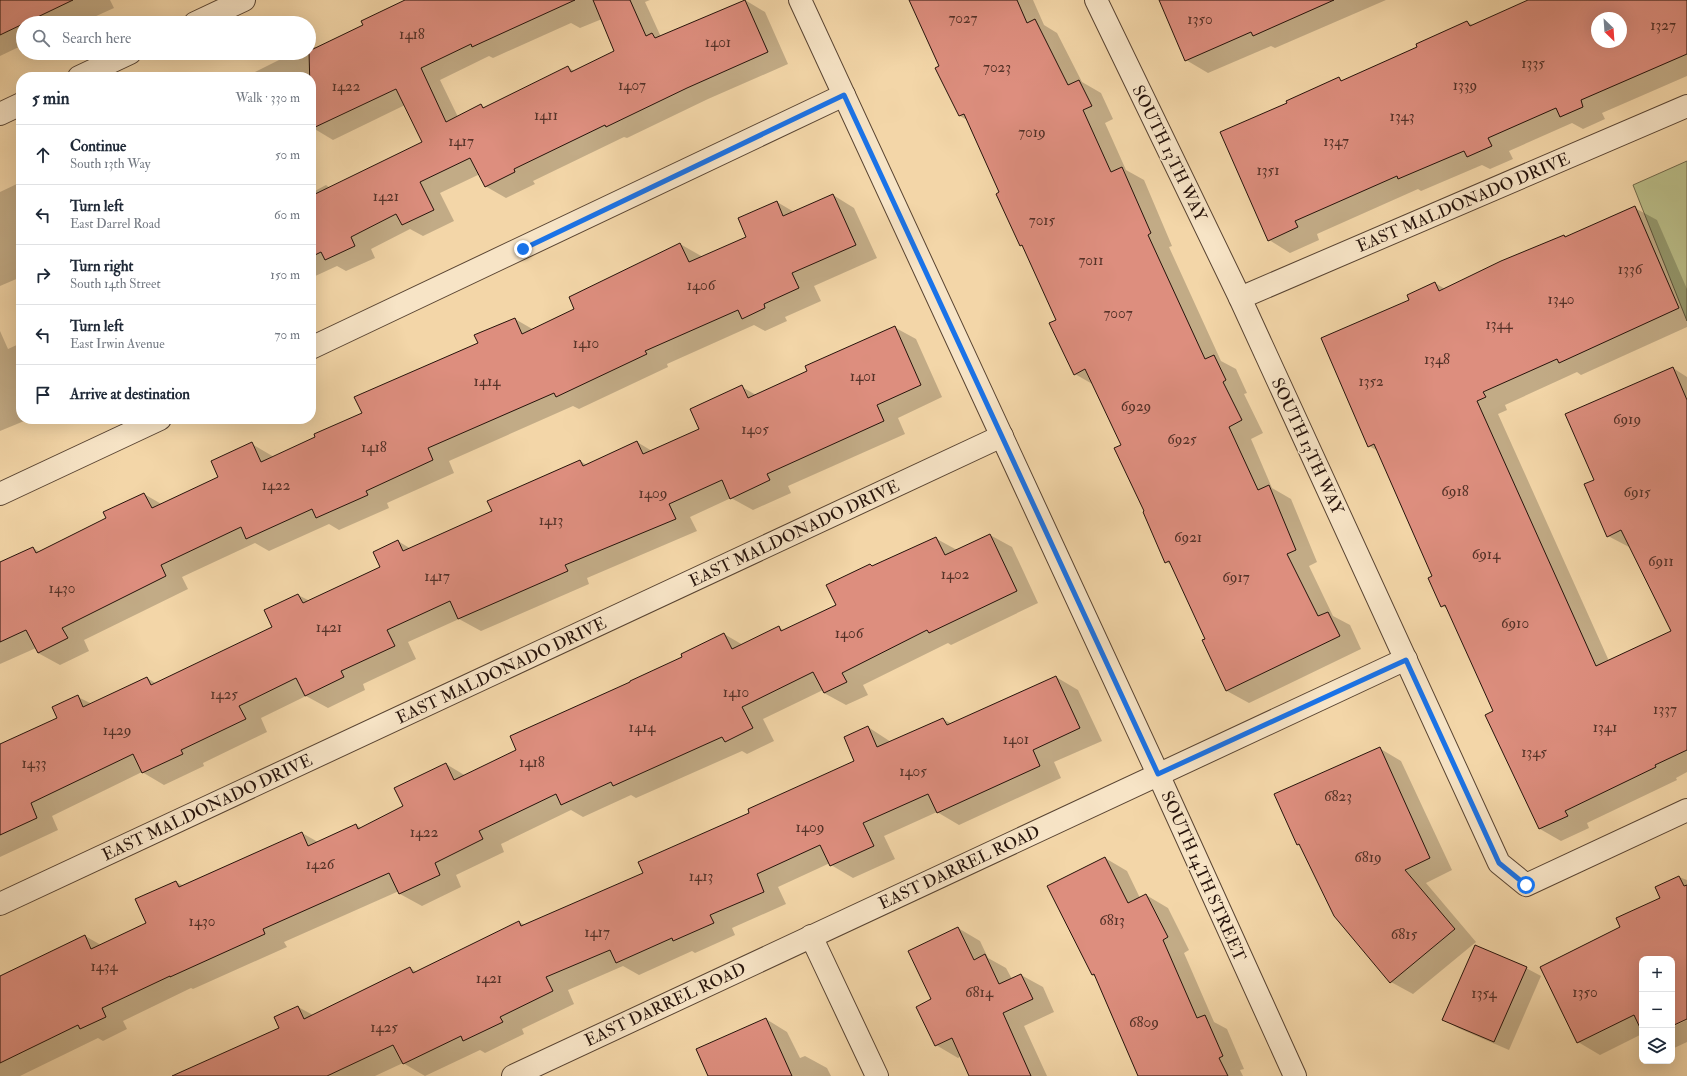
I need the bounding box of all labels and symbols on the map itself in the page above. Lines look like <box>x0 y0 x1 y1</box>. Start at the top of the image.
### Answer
house number: 7027 <box>949 9 978 28</box>
house number: 1350 <box>1187 10 1213 29</box>
north arrow <box>1591 12 1627 48</box>
house number: 1327 <box>1650 16 1676 35</box>
house number: 1418 <box>399 25 425 44</box>
house number: 1401 <box>705 33 731 52</box>
house number: 1335 <box>1521 54 1545 73</box>
house number: 7023 <box>983 58 1011 77</box>
house number: 1407 <box>618 76 646 95</box>
house number: 1339 <box>1453 76 1477 95</box>
house number: 1422 <box>332 77 361 96</box>
street label: SOUTH 13TH WAY <box>1128 82 1212 225</box>
house number: 1411 <box>534 106 558 125</box>
house number: 1343 <box>1390 107 1414 126</box>
house number: 7019 <box>1018 123 1046 142</box>
house number: 1417 <box>448 132 474 151</box>
house number: 1347 <box>1323 132 1349 151</box>
street label: EAST MALDONADO DRIVE <box>1353 148 1573 257</box>
house number: 1351 <box>1256 161 1280 180</box>
house number: 1421 <box>373 187 399 206</box>
house number: 7015 <box>1029 211 1056 230</box>
route end <box>514 240 532 258</box>
house number: 7011 <box>1078 251 1104 270</box>
house number: 1336 <box>1618 260 1644 279</box>
house number: 1406 <box>687 276 717 295</box>
house number: 1340 <box>1548 290 1574 309</box>
house number: 7007 <box>1103 304 1133 323</box>
house number: 1344 <box>1485 315 1514 334</box>
house number: 1410 <box>573 334 599 353</box>
house number: 1348 <box>1424 350 1450 369</box>
house number: 1401 <box>850 367 876 386</box>
house number: 1414 <box>474 372 501 391</box>
house number: 1352 <box>1358 372 1384 391</box>
street label: SOUTH 13TH WAY <box>1267 374 1349 518</box>
house number: 6929 <box>1121 397 1151 416</box>
house number: 6919 <box>1613 410 1641 429</box>
house number: 1405 <box>741 420 769 439</box>
house number: 6925 <box>1167 430 1197 449</box>
house number: 1418 <box>361 438 387 457</box>
street label: EAST MALDONADO DRIVE <box>686 475 903 591</box>
house number: 1422 <box>262 476 291 495</box>
house number: 6918 <box>1441 482 1469 501</box>
house number: 6915 <box>1623 483 1651 502</box>
house number: 1409 <box>639 484 667 503</box>
house number: 1413 <box>539 511 563 530</box>
house number: 6921 <box>1174 528 1202 547</box>
house number: 6914 <box>1472 545 1501 564</box>
house number: 6911 <box>1648 552 1674 571</box>
house number: 1402 <box>941 565 970 584</box>
house number: 1417 <box>424 567 450 586</box>
house number: 6917 <box>1222 568 1250 587</box>
house number: 1430 <box>49 579 75 598</box>
street label: EAST MALDONADO DRIVE <box>393 612 610 728</box>
house number: 6910 <box>1501 614 1529 633</box>
house number: 1421 <box>316 618 342 637</box>
house number: 1406 <box>835 624 865 643</box>
house number: 1410 <box>723 683 749 702</box>
house number: 1425 <box>210 685 238 704</box>
house number: 1337 <box>1653 700 1677 719</box>
house number: 1414 <box>629 718 656 737</box>
house number: 1341 <box>1593 718 1617 737</box>
house number: 1429 <box>103 721 131 740</box>
house number: 1401 <box>1003 730 1029 749</box>
house number: 1345 <box>1521 743 1547 762</box>
street label: EAST MALDONADO DRIVE <box>99 749 316 865</box>
house number: 1418 <box>519 753 545 772</box>
house number: 1433 <box>22 754 46 773</box>
house number: 1405 <box>899 762 927 781</box>
house number: 6823 <box>1324 787 1352 806</box>
street label: SOUTH 14TH STREET <box>1156 788 1251 965</box>
house number: 1409 <box>796 818 824 837</box>
street label: EAST DARREL ROAD <box>875 821 1043 914</box>
house number: 1422 <box>410 823 439 842</box>
house number: 6819 <box>1354 848 1382 867</box>
house number: 1426 <box>306 855 336 874</box>
house number: 1413 <box>689 867 713 886</box>
route start <box>1517 876 1535 894</box>
house number: 6813 <box>1099 911 1125 930</box>
house number: 1430 <box>189 912 215 931</box>
house number: 1417 <box>584 923 610 942</box>
house number: 6815 <box>1391 925 1418 944</box>
house number: 1434 <box>90 957 119 976</box>
street label: EAST DARREL ROAD <box>581 958 749 1051</box>
house number: 1421 <box>476 969 502 988</box>
house number: 6814 <box>965 983 994 1002</box>
house number: 1350 <box>1572 983 1598 1002</box>
house number: 1354 <box>1471 984 1498 1003</box>
house number: 6809 <box>1129 1013 1159 1032</box>
house number: 1425 <box>370 1018 398 1037</box>

